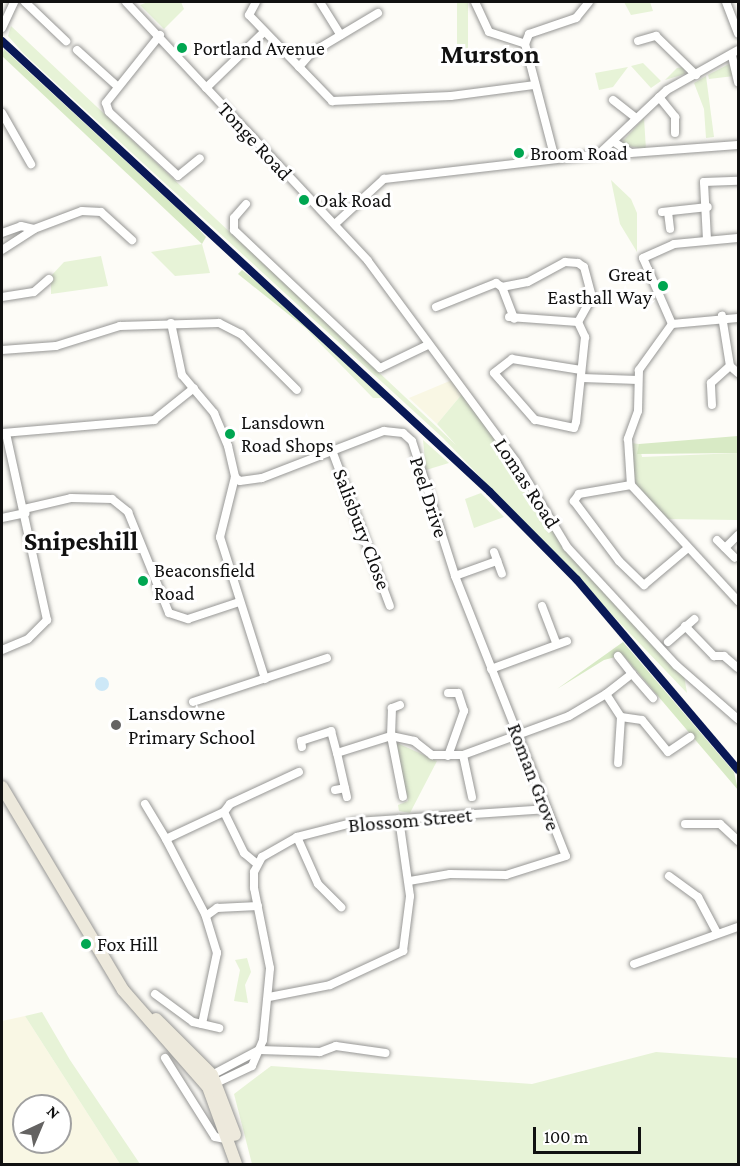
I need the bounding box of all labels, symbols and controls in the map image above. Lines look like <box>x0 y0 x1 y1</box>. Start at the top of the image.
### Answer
place label: Portland Avenue <box>193 36 325 60</box>
district label: Murston <box>440 39 540 71</box>
marker: Portland Avenue <box>176 42 188 54</box>
street label: Tonge Road <box>212 97 298 185</box>
place label: Broom Road <box>530 141 628 165</box>
marker: Broom Road <box>513 147 525 159</box>
place label: Oak Road <box>315 188 392 212</box>
marker: Oak Road <box>298 194 310 206</box>
place label: Great Easthall Way <box>547 262 652 309</box>
marker: Great Easthall Way <box>657 280 669 292</box>
place label: Lansdown Road Shops <box>241 410 334 457</box>
marker: Lansdown Road Shops <box>224 428 236 440</box>
street label: Lomas Road <box>489 433 565 533</box>
street label: Peel Drive <box>404 453 454 541</box>
street label: Salisbury Close <box>327 465 397 593</box>
district label: Snipeshill <box>24 526 138 558</box>
place label: Beaconsfield Road <box>154 558 255 605</box>
marker: Beaconsfield Road <box>137 575 149 587</box>
place label: Lansdowne Primary School <box>128 700 255 750</box>
marker: Lansdowne Primary School <box>109 718 123 732</box>
street label: Roman Grove <box>502 720 566 834</box>
street label: Blossom Street <box>347 802 473 838</box>
place label: Fox Hill <box>97 932 158 956</box>
marker: Fox Hill <box>80 938 92 950</box>
north arrow <box>12 1094 72 1154</box>
text: N <box>44 1102 63 1122</box>
scale bar <box>536 1115 644 1153</box>
text: 100 m <box>544 1127 588 1147</box>

